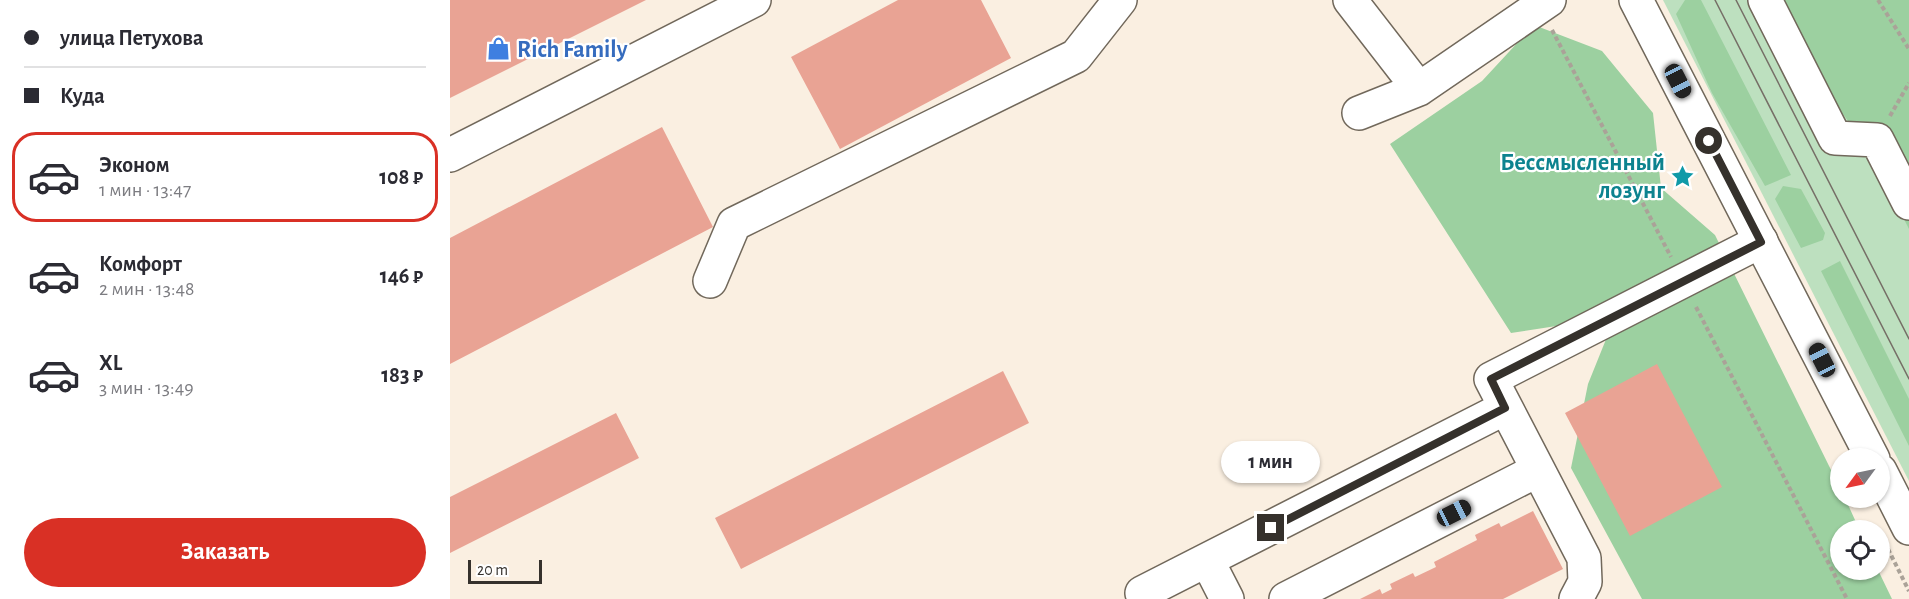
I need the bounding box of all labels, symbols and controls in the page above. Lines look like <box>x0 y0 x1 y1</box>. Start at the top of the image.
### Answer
text: улица Петухова <box>60 27 203 49</box>
shop icon: Rich Family <box>486 36 512 62</box>
place label: Rich Family <box>517 38 628 62</box>
car <box>1662 61 1694 101</box>
text: Куда <box>60 85 105 107</box>
route start <box>1695 127 1722 154</box>
icon: car <box>27 150 81 204</box>
place label: Бессмысленный лозунг <box>1500 151 1665 203</box>
text: Эконом <box>99 154 170 176</box>
place icon: Бессмысленный лозунг <box>1670 163 1696 189</box>
text: 108 ₽ <box>379 166 423 188</box>
text: 1 мин · 13:47 <box>99 180 191 200</box>
icon: car <box>27 249 81 303</box>
text: Комфорт <box>99 253 182 275</box>
text: 146 ₽ <box>380 265 423 287</box>
text: 2 мин · 13:48 <box>99 279 195 299</box>
car <box>1806 340 1838 380</box>
icon: car <box>27 348 81 402</box>
text: XL <box>99 352 122 374</box>
text: 183 ₽ <box>381 364 423 386</box>
text: 3 мин · 13:49 <box>99 378 194 398</box>
callout: 1 мин <box>1222 441 1320 483</box>
north arrow <box>1830 448 1890 508</box>
map controls <box>1830 448 1890 580</box>
text: 1 мин <box>1248 452 1293 472</box>
car <box>1434 497 1474 529</box>
route end <box>1257 514 1284 541</box>
button: Заказать <box>24 518 426 587</box>
button: locate <box>1830 520 1890 580</box>
scale bar <box>468 557 542 584</box>
text: 20 m <box>477 562 508 578</box>

